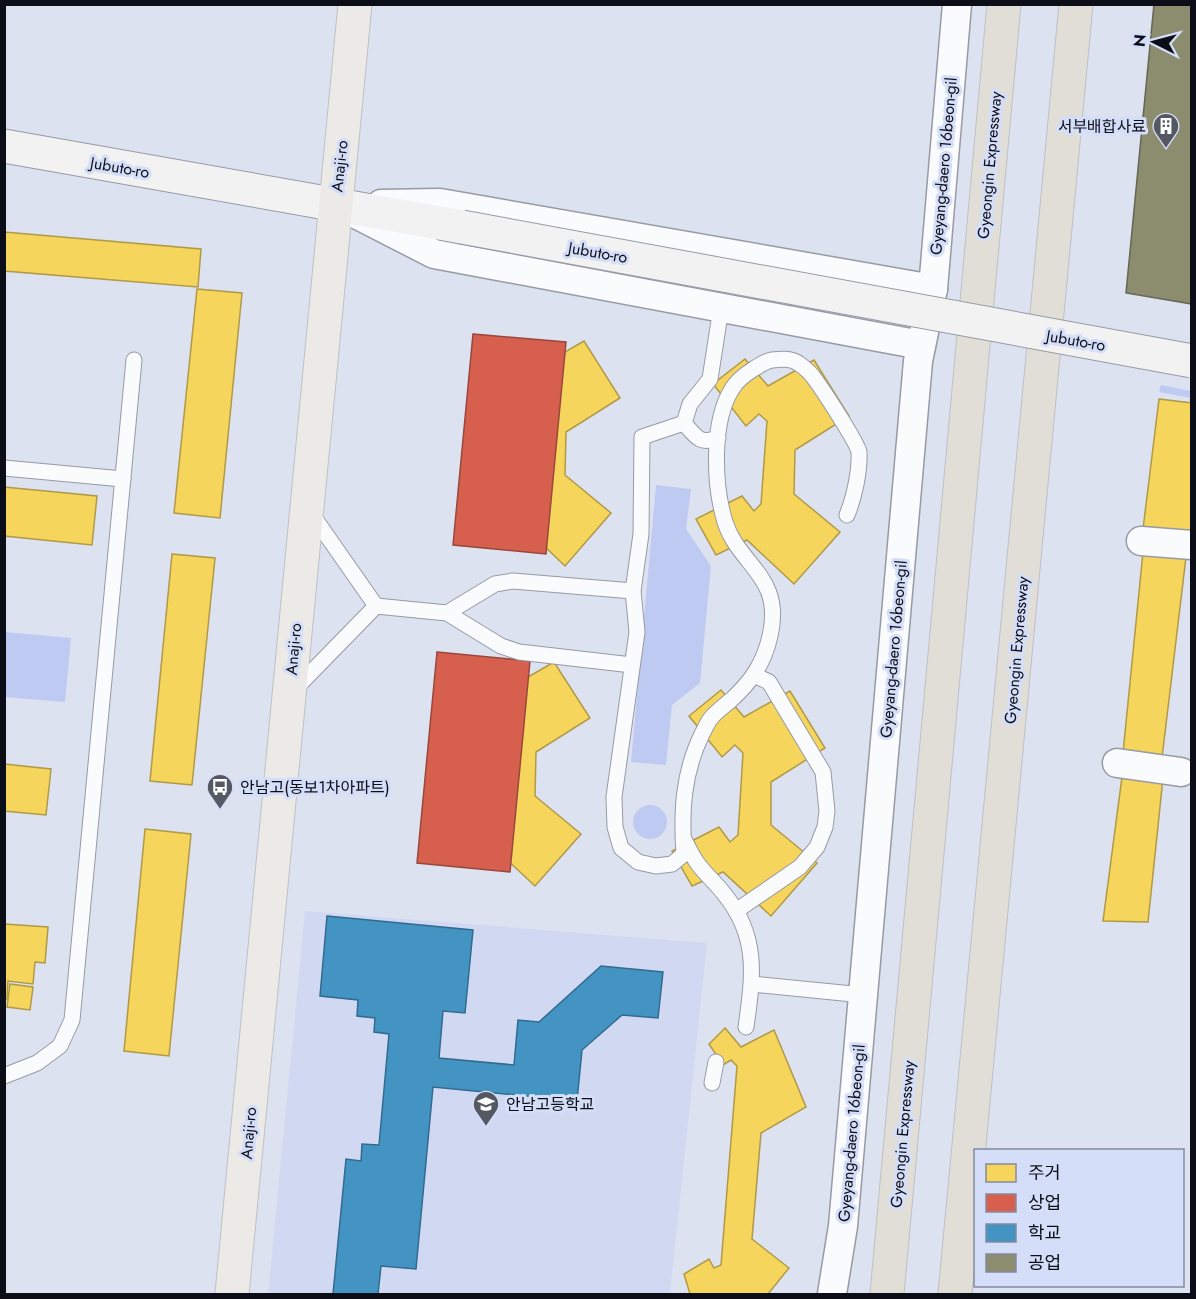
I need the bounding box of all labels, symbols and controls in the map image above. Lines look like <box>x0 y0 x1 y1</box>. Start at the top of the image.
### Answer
north arrow <box>1124 12 1184 72</box>
text: N <box>1127 33 1152 48</box>
street label: Gyeyang-daero 16beon-gil <box>924 76 963 256</box>
street label: Gyeongin Expressway <box>972 89 1007 240</box>
building icon: 서부배합사료 <box>1151 111 1181 149</box>
place label: 서부배합사료 <box>1058 115 1146 138</box>
street label: Anaji-ro <box>325 139 354 193</box>
street label: Jubuto-ro <box>87 151 152 184</box>
street label: Jubuto-ro <box>565 236 630 269</box>
street label: Jubuto-ro <box>1043 324 1108 357</box>
street label: Gyeyang-daero 16beon-gil <box>874 559 913 739</box>
street label: Gyeongin Expressway <box>999 574 1034 725</box>
street label: Anaji-ro <box>280 622 307 676</box>
bus stop icon: 안남고(동보1차아파트) <box>205 772 235 810</box>
place label: 안남고(동보1차아파트) <box>240 776 390 799</box>
street label: Gyeyang-daero 16beon-gil <box>832 1043 871 1223</box>
street label: Gyeongin Expressway <box>885 1058 920 1209</box>
school or university icon: 안남고등학교 <box>471 1089 501 1127</box>
place label: 안남고등학교 <box>506 1093 594 1116</box>
street label: Anaji-ro <box>235 1106 262 1160</box>
legend <box>974 1149 1184 1287</box>
text: 주거 <box>1028 1160 1061 1186</box>
text: 상업 <box>1028 1190 1061 1216</box>
text: 학교 <box>1028 1220 1061 1246</box>
text: 공업 <box>1028 1250 1061 1276</box>

